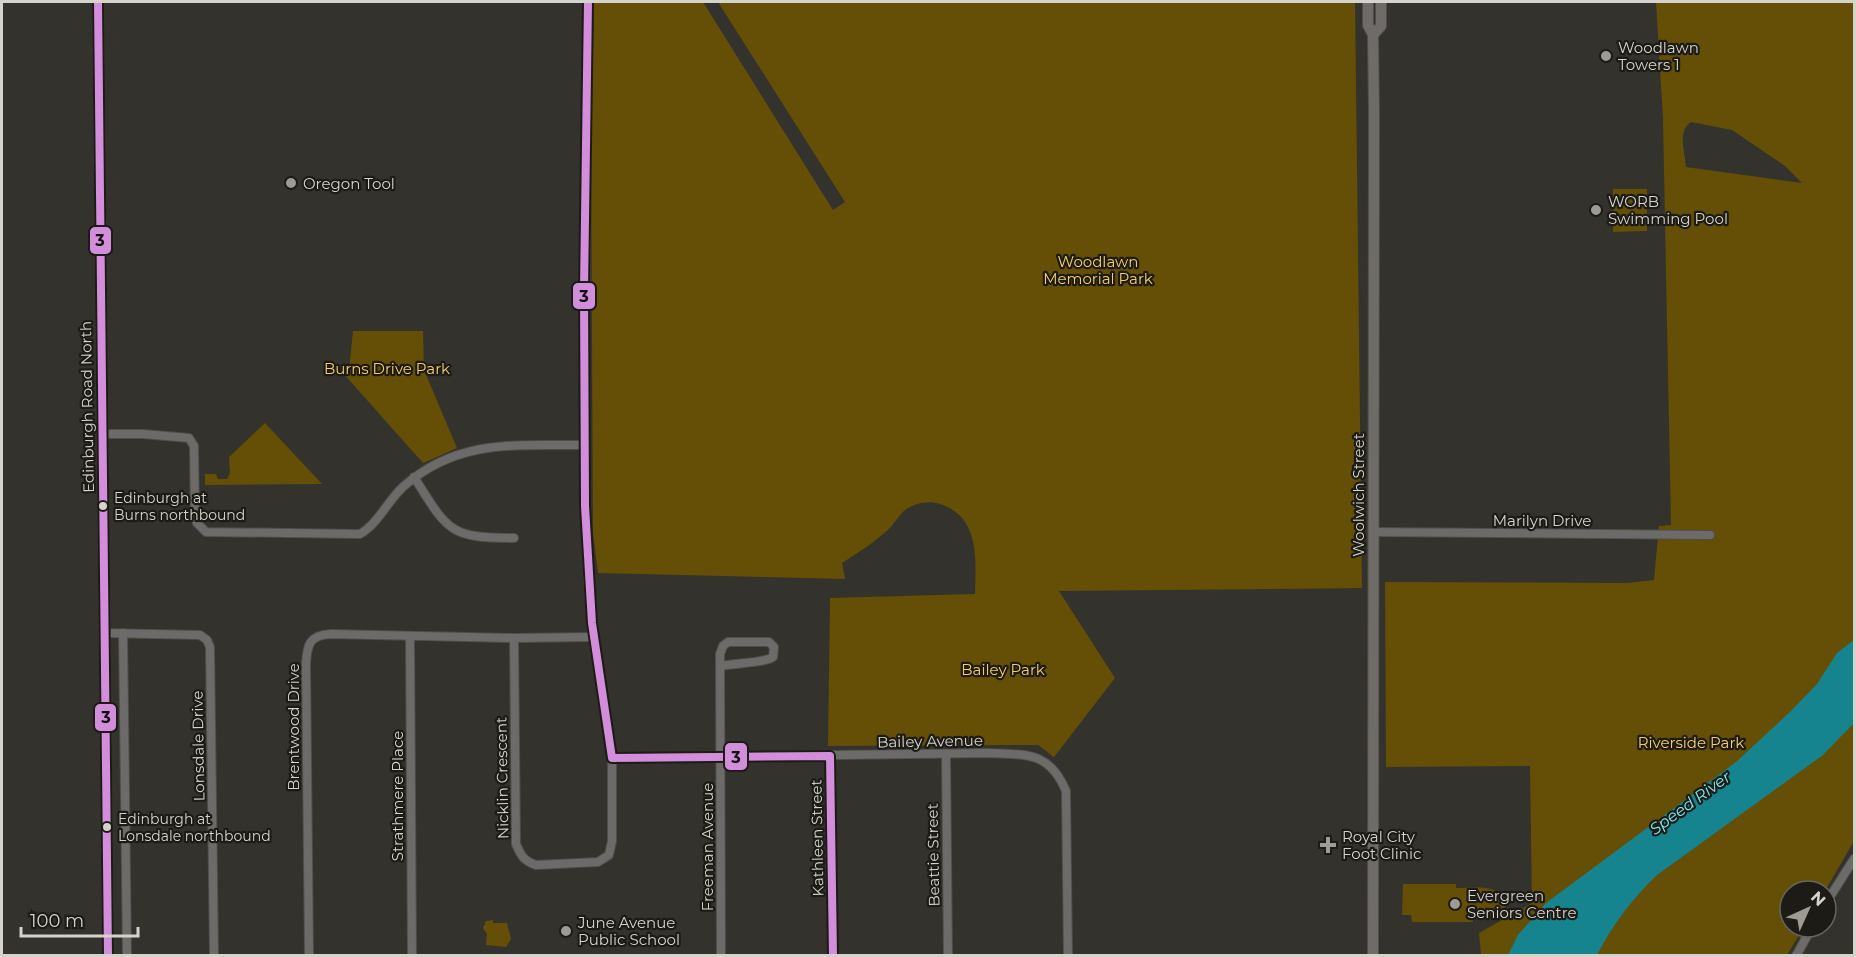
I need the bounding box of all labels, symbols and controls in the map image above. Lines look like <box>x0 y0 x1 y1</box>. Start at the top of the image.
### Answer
place label: Woodlawn Towers 1 <box>1618 38 1699 74</box>
marker: Woodlawn Towers 1 <box>1599 49 1613 63</box>
place label: Oregon Tool <box>303 174 395 193</box>
marker: Oregon Tool <box>284 176 298 190</box>
place label: WORB Swimming Pool <box>1608 192 1728 228</box>
marker: WORB Swimming Pool <box>1589 203 1603 217</box>
line badge: 3 <box>89 226 112 255</box>
text: 3 <box>94 231 105 250</box>
park label: Woodlawn Memorial Park <box>1043 252 1153 288</box>
line badge: 3 <box>572 282 596 310</box>
text: 3 <box>578 287 589 306</box>
street label: Edinburgh Road North <box>76 321 98 493</box>
park label: Burns Drive Park <box>324 359 450 378</box>
street label: Woolwich Street <box>1349 433 1368 557</box>
place label: Edinburgh at Burns northbound <box>114 489 245 524</box>
marker: Edinburgh at Burns northbound <box>97 500 109 512</box>
street label: Marilyn Drive <box>1493 511 1591 530</box>
park label: Bailey Park <box>961 660 1045 679</box>
street label: Brentwood Drive <box>284 663 303 791</box>
street label: Lonsdale Drive <box>188 690 208 802</box>
line badge: 3 <box>94 703 117 732</box>
text: 3 <box>100 708 111 727</box>
street label: Nicklin Crescent <box>491 717 513 839</box>
street label: Strathmere Place <box>388 731 407 861</box>
street label: Bailey Avenue <box>877 731 983 751</box>
park label: Riverside Park <box>1638 733 1744 752</box>
line badge: 3 <box>724 742 748 771</box>
text: 3 <box>730 748 741 767</box>
water label: Speed River <box>1646 767 1735 839</box>
street label: Kathleen Street <box>806 779 828 897</box>
street label: Freeman Avenue <box>698 783 717 911</box>
street label: Beattie Street <box>923 803 943 907</box>
place label: Edinburgh at Lonsdale northbound <box>118 810 271 845</box>
marker: Edinburgh at Lonsdale northbound <box>101 821 113 833</box>
place label: Royal City Foot Clinic <box>1342 827 1421 863</box>
marker: Royal City Foot Clinic <box>1319 836 1337 854</box>
north arrow <box>1778 879 1838 939</box>
place label: Evergreen Seniors Centre <box>1467 886 1577 922</box>
text: N <box>1807 887 1830 910</box>
marker: Evergreen Seniors Centre <box>1448 897 1462 911</box>
scale bar <box>21 900 138 938</box>
text: 100 m <box>30 910 84 932</box>
place label: June Avenue Public School <box>577 913 680 949</box>
marker: June Avenue Public School <box>559 924 573 938</box>

